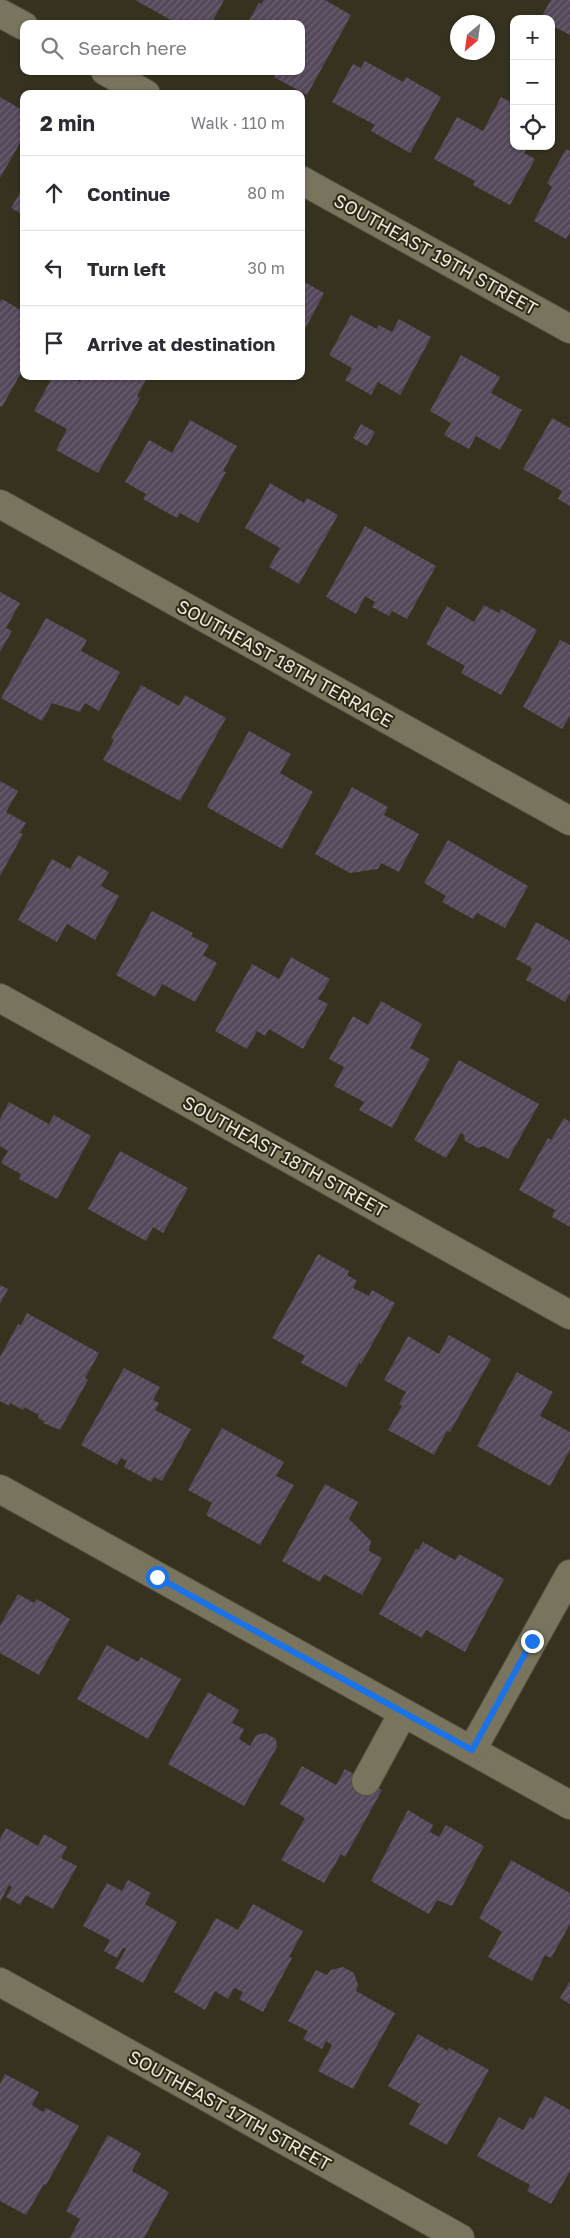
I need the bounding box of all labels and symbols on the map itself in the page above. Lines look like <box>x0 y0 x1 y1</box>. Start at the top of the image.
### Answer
north arrow <box>450 15 495 60</box>
street label: SOUTHEAST 19TH STREET <box>330 189 542 319</box>
street label: SOUTHEAST 18TH TERRACE <box>173 594 397 732</box>
street label: SOUTHEAST 18TH STREET <box>179 1091 391 1221</box>
route start <box>146 1566 169 1589</box>
route end <box>521 1630 544 1653</box>
street label: SOUTHEAST 17TH STREET <box>125 2045 335 2175</box>

